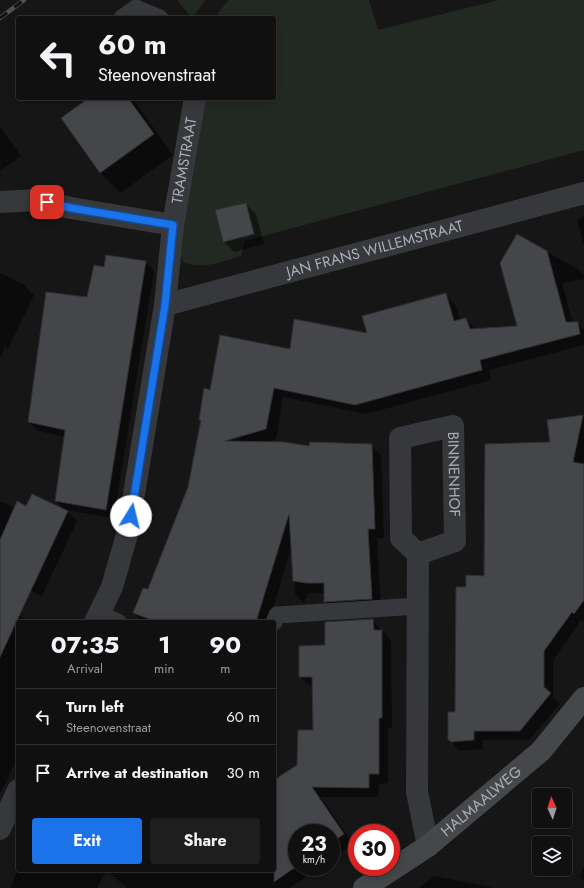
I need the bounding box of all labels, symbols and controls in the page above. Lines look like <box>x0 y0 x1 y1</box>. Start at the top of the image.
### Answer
text: 60 m <box>98 24 167 65</box>
icon: left <box>32 32 84 84</box>
text: Steenovenstraat <box>98 62 216 88</box>
street label: TRAMSTRAAT <box>166 116 202 205</box>
pin <box>30 185 64 219</box>
icon: arrive <box>36 191 58 213</box>
street label: JAN FRANS WILLEMSTRAAT <box>282 215 466 284</box>
street label: BINNENHOF <box>442 431 466 517</box>
position arrow <box>110 495 152 537</box>
text: 07:35 <box>51 627 119 662</box>
text: 1 <box>158 627 170 662</box>
text: 90 <box>209 627 241 662</box>
text: Arrival <box>67 659 103 678</box>
text: min <box>154 659 174 678</box>
text: m <box>220 659 230 678</box>
text: Turn left <box>66 696 124 718</box>
icon: left <box>32 706 54 728</box>
text: 60 m <box>226 706 260 728</box>
text: Steenovenstraat <box>66 718 151 737</box>
street label: HALMAALWEG <box>436 761 526 842</box>
icon: arrive <box>32 762 54 784</box>
text: Arrive at destination <box>66 762 208 784</box>
text: 30 m <box>227 762 260 784</box>
north arrow <box>532 788 572 828</box>
map controls <box>532 788 572 876</box>
button: Exit <box>32 818 142 864</box>
button: Share <box>150 818 260 864</box>
speed limit sign: 30 <box>348 824 400 876</box>
text: 23 <box>301 830 327 859</box>
button: layers <box>532 836 572 876</box>
text: km/h <box>303 852 325 867</box>

